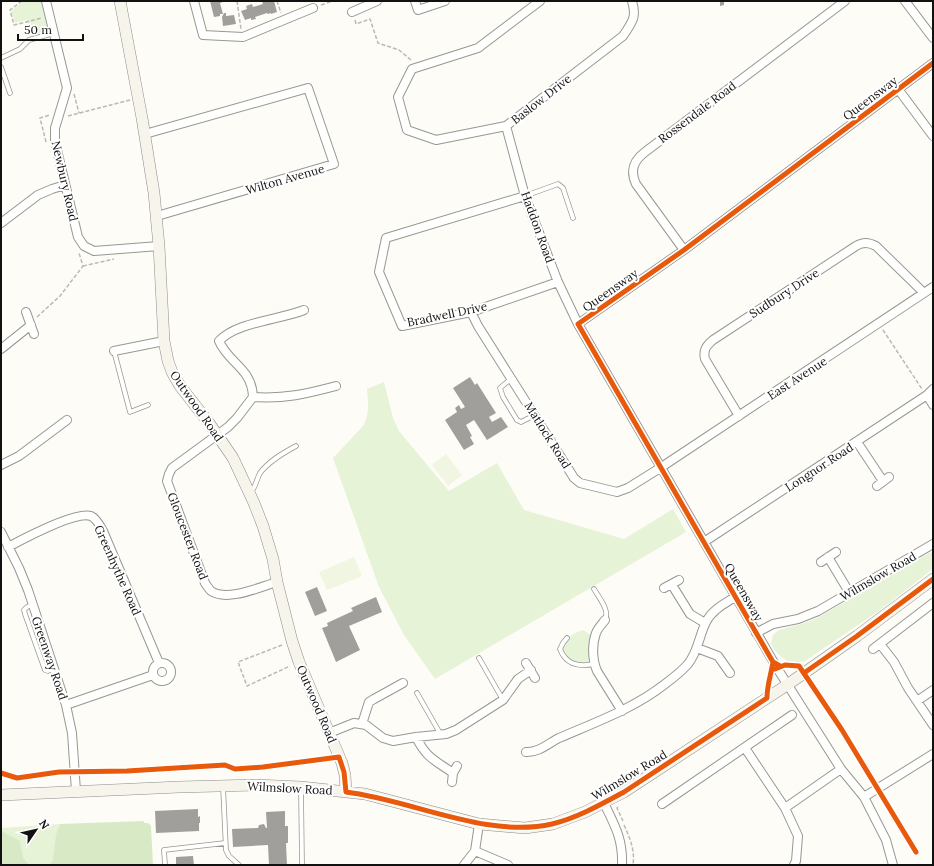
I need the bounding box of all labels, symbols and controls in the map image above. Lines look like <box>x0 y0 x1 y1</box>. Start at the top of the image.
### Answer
scale bar <box>18 16 83 42</box>
text: 50 m <box>24 22 52 37</box>
street label: Baslow Drive <box>508 71 574 127</box>
street label: Queensway <box>840 72 901 123</box>
street label: Rossendale Road <box>655 78 739 146</box>
street label: Newbury Road <box>48 139 82 223</box>
street label: Wilton Avenue <box>244 160 327 197</box>
street label: Haddon Road <box>518 189 558 265</box>
street label: Queensway <box>579 265 641 315</box>
street label: Sudbury Drive <box>746 265 822 321</box>
street label: Bradwell Drive <box>406 298 489 330</box>
street label: East Avenue <box>765 353 830 403</box>
street label: Outwood Road <box>167 368 227 444</box>
street label: Matlock Road <box>522 399 574 471</box>
street label: Longnor Road <box>782 439 856 495</box>
street label: Gloucester Road <box>164 490 212 582</box>
street label: Greenhythe Road <box>91 522 145 618</box>
street label: Wilmslow Road <box>837 548 919 604</box>
street label: Queensway <box>721 560 767 624</box>
street label: Greenway Road <box>29 614 71 702</box>
street label: Outwood Road <box>294 663 340 745</box>
street label: Wilmslow Road <box>589 747 669 803</box>
street label: Wilmslow Road <box>247 778 333 798</box>
north arrow <box>16 810 56 850</box>
text: N <box>36 817 53 832</box>

